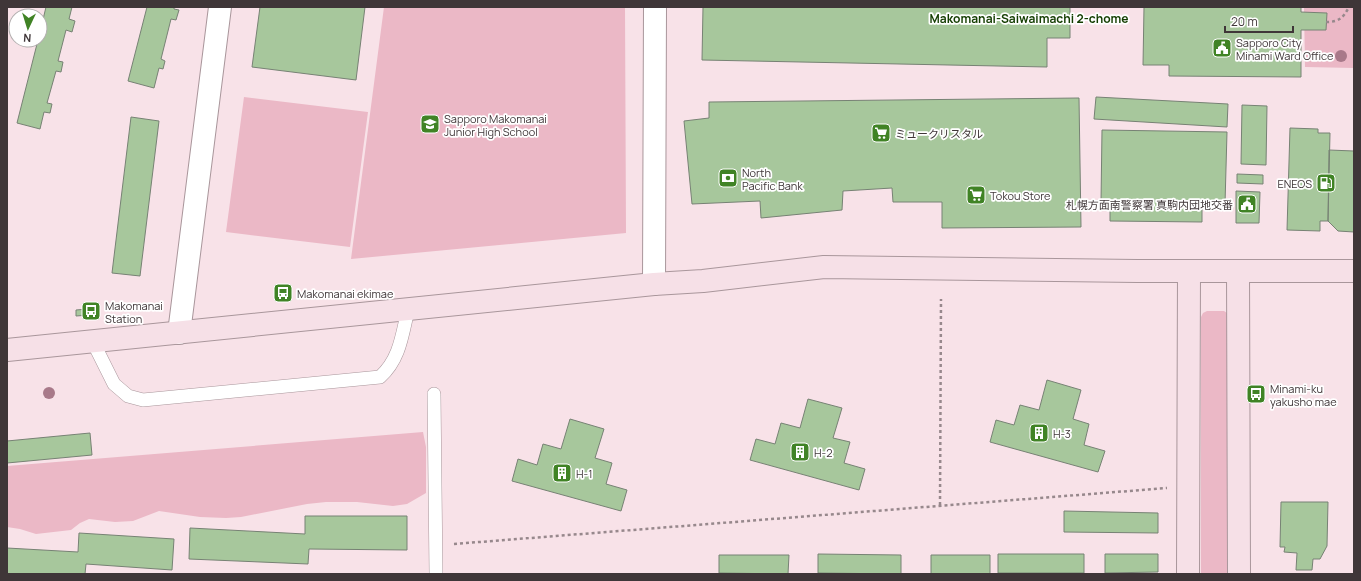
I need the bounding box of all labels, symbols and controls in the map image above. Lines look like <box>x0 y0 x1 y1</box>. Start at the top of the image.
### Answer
north arrow <box>8 8 48 48</box>
scale bar <box>1225 8 1293 34</box>
district label: Makomanai-Saiwaimachi 2-chome <box>930 10 1128 27</box>
text: 20 m <box>1231 13 1258 30</box>
text: N <box>23 31 32 46</box>
place label: Sapporo City Minami Ward Office <box>1236 35 1334 63</box>
public building icon: Sapporo City Minami Ward Office <box>1211 37 1233 59</box>
place label: Sapporo Makomanai Junior High School <box>444 111 547 139</box>
school or university icon: Sapporo Makomanai Junior High School <box>419 113 441 135</box>
supermarket icon: ミュークリスタル <box>870 122 892 144</box>
place label: ミュークリスタル <box>895 126 983 141</box>
place label: North Pacific Bank <box>742 165 803 193</box>
bank icon: North Pacific Bank <box>717 167 739 189</box>
fuel station icon: ENEOS <box>1315 172 1337 194</box>
place label: ENEOS <box>1278 176 1312 191</box>
supermarket icon: Tokou Store <box>965 184 987 206</box>
place label: Tokou Store <box>990 188 1051 203</box>
public building icon: 札幌方面南警察署 真駒内団地交番 <box>1236 193 1258 215</box>
place label: 札幌方面南警察署 真駒内団地交番 <box>1066 197 1233 212</box>
bus stop icon: Makomanai ekimae <box>272 282 294 304</box>
place label: Makomanai ekimae <box>297 286 394 301</box>
place label: Makomanai Station <box>105 298 163 326</box>
bus stop icon: Makomanai Station <box>80 300 102 322</box>
place label: Minami-ku yakusho mae <box>1270 381 1337 409</box>
bus stop icon: Minami-ku yakusho mae <box>1245 383 1267 405</box>
building icon: H-3 <box>1028 422 1050 444</box>
place label: H-3 <box>1053 426 1071 441</box>
building icon: H-2 <box>789 441 811 463</box>
place label: H-2 <box>814 445 832 460</box>
building icon: H-1 <box>551 462 573 484</box>
place label: H-1 <box>576 466 592 481</box>

